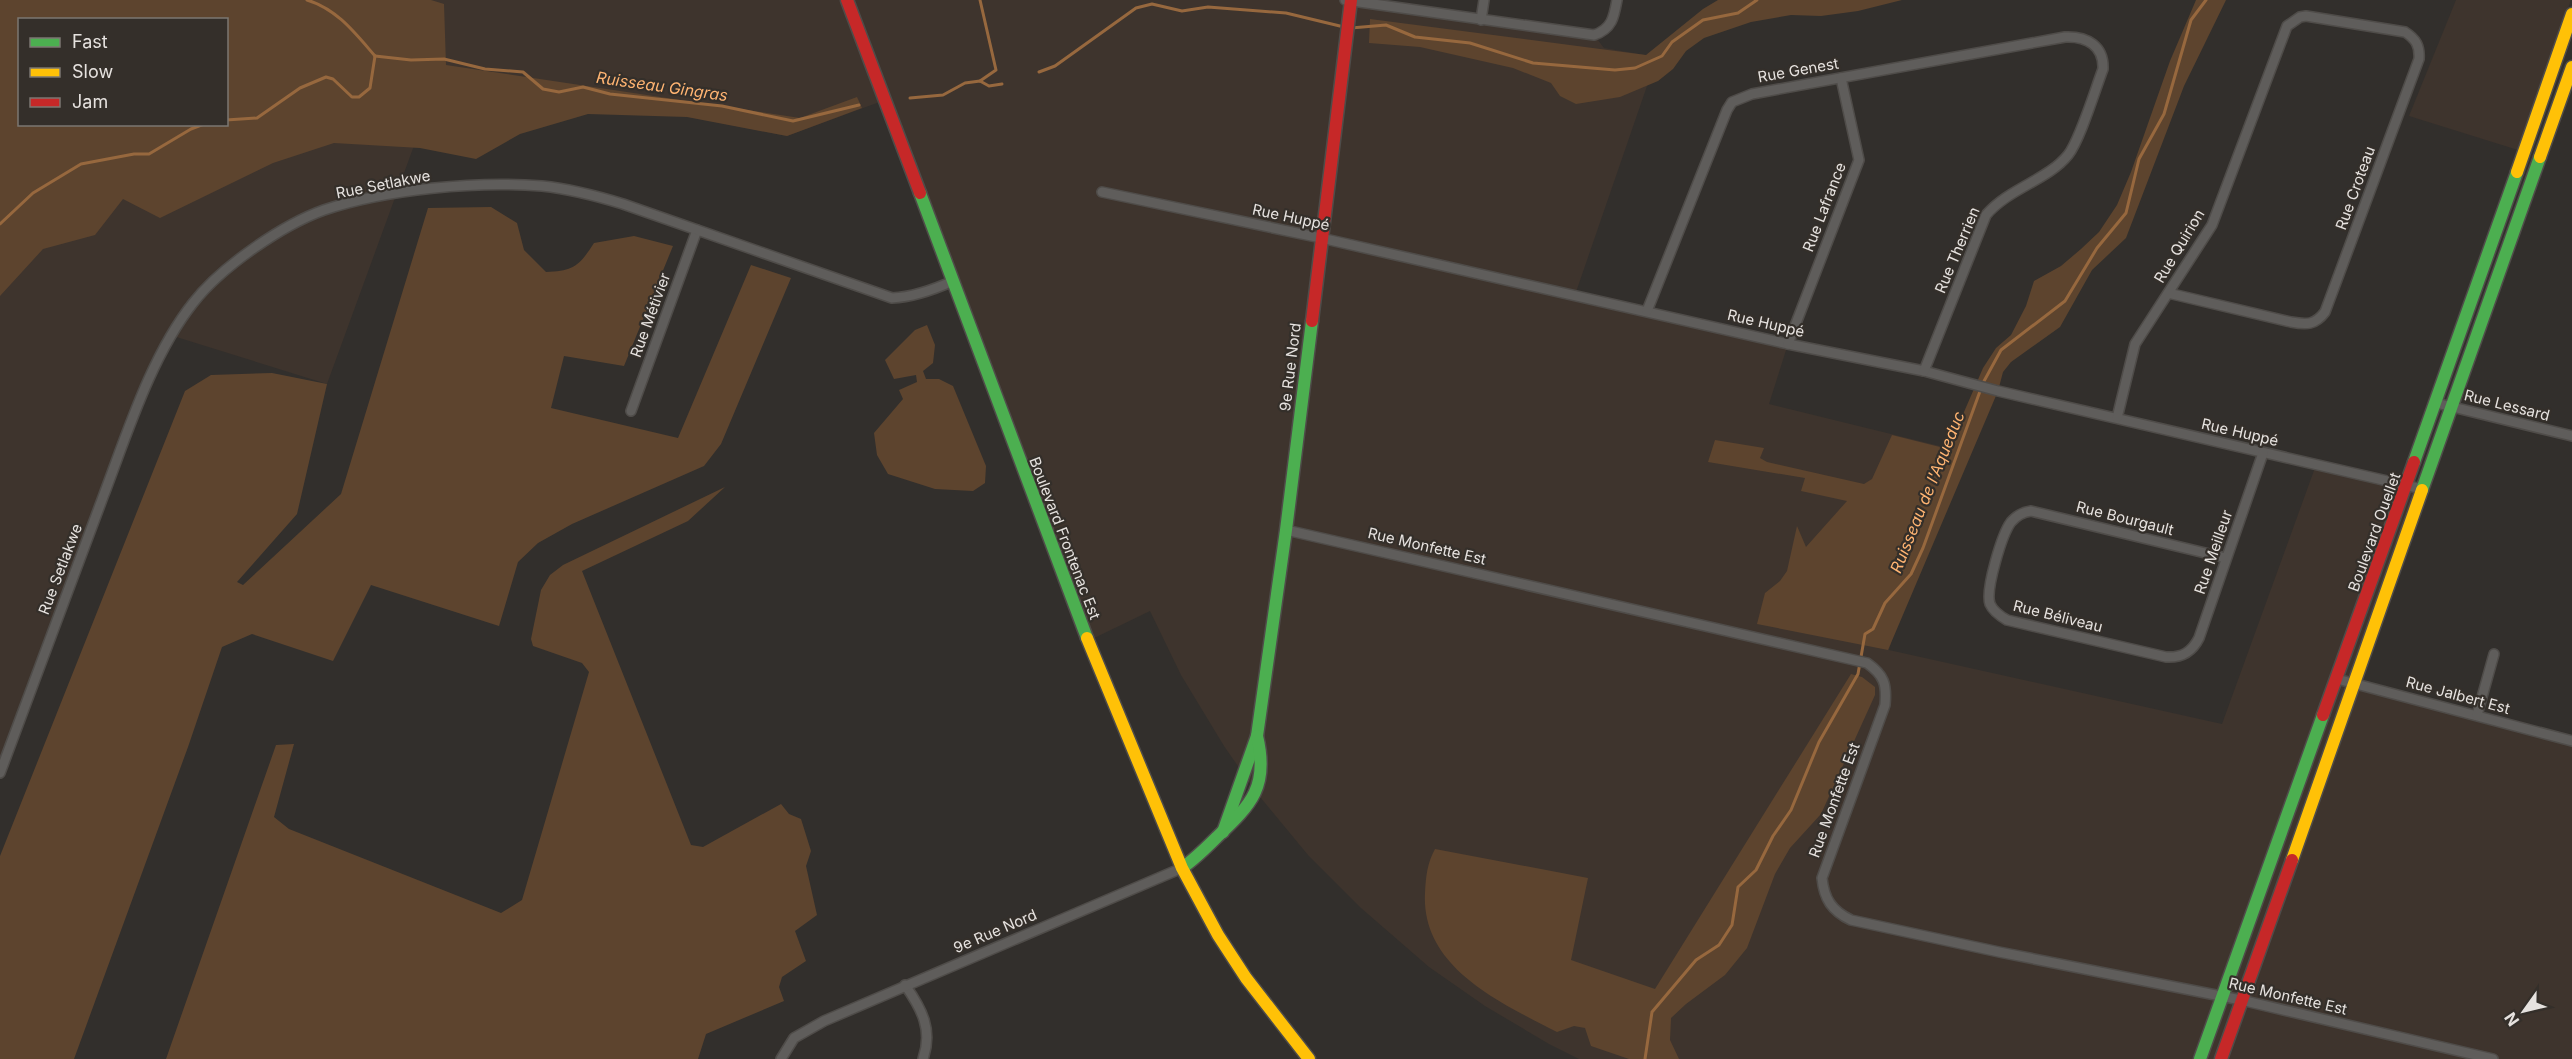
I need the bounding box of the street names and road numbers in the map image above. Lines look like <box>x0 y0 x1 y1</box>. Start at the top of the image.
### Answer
street label: Rue Genest <box>1756 54 1840 86</box>
street label: Rue Croteau <box>2331 144 2379 232</box>
street label: Rue Lafrance <box>1798 160 1850 254</box>
street label: Rue Setlakwe <box>334 166 432 202</box>
street label: Rue Huppé <box>1251 200 1331 234</box>
street label: Rue Therrien <box>1930 204 1984 296</box>
street label: Rue Quirion <box>2150 206 2208 286</box>
street label: Rue Métivier <box>626 270 674 360</box>
street label: Rue Huppé <box>1726 305 1806 341</box>
street label: 9e Rue Nord <box>1275 322 1305 412</box>
street label: Rue Lessard <box>2462 385 2552 425</box>
street label: Rue Huppé <box>2200 414 2280 450</box>
street label: Boulevard Frontenac Est <box>1025 454 1105 622</box>
street label: Boulevard Ouellet <box>2344 470 2404 594</box>
street label: Rue Bourgault <box>2074 497 2176 539</box>
street label: Rue Meilleur <box>2190 507 2236 597</box>
street label: Rue Setlakwe <box>34 521 86 617</box>
street label: Rue Monfette Est <box>1366 523 1488 569</box>
street label: Rue Béliveau <box>2011 596 2105 636</box>
street label: Rue Jalbert Est <box>2404 672 2512 718</box>
street label: Rue Monfette Est <box>1804 740 1864 860</box>
street label: 9e Rue Nord <box>950 905 1040 957</box>
street label: Rue Monfette Est <box>2227 973 2349 1019</box>

